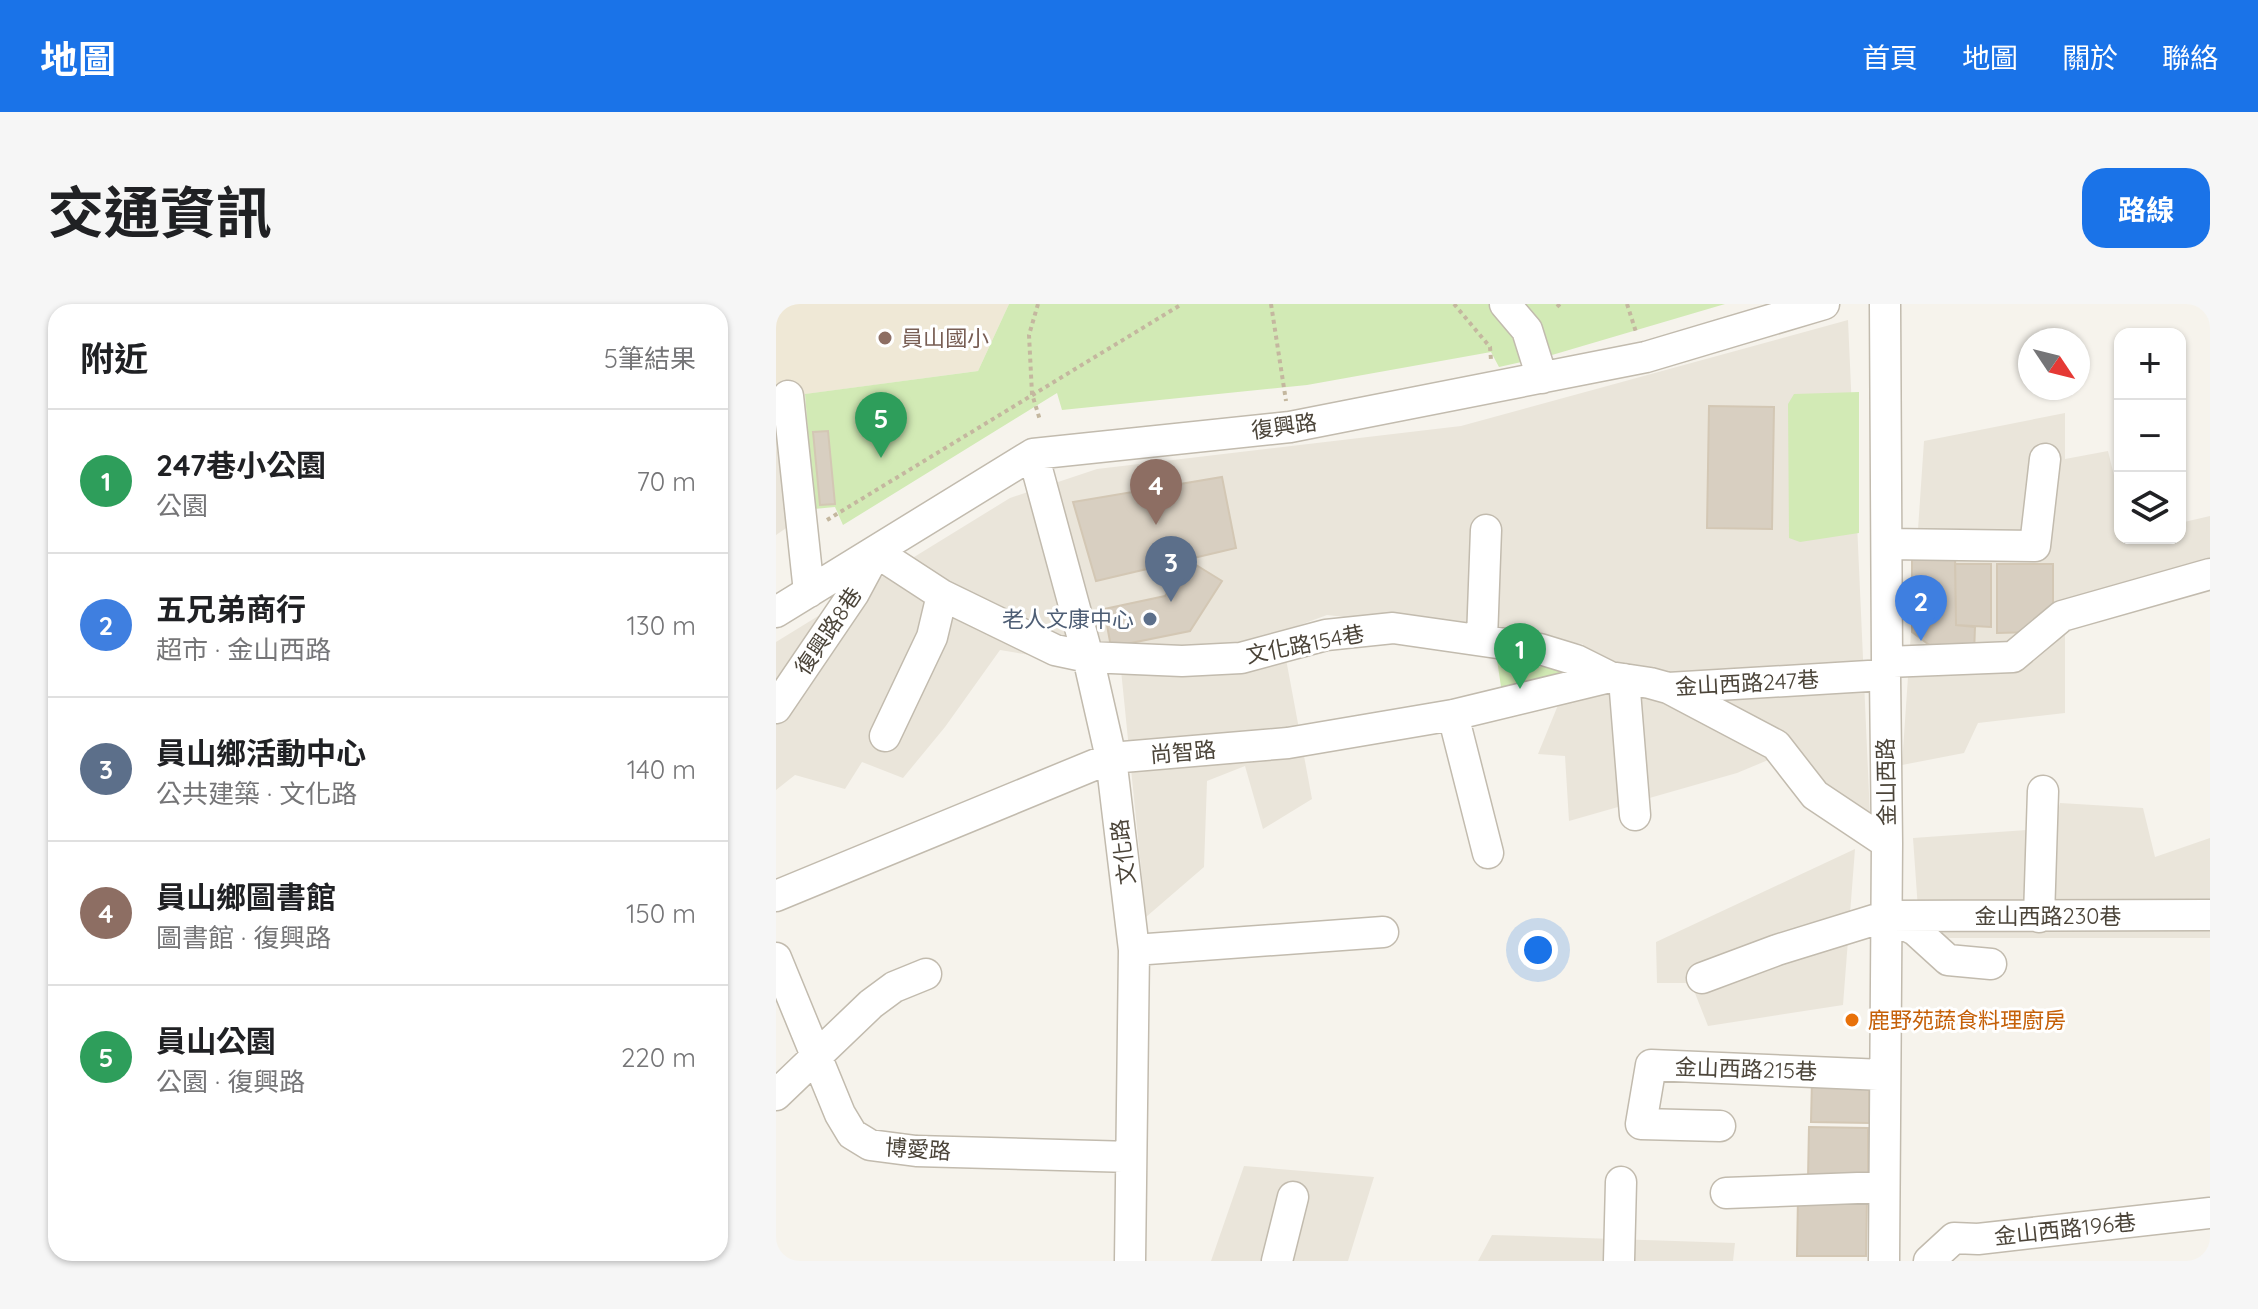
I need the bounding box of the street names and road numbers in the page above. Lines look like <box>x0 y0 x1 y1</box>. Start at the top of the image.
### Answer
street label: 復興路 <box>1249 408 1319 444</box>
street label: 復興路8巷 <box>788 582 868 680</box>
street label: 文化路154巷 <box>1244 619 1366 669</box>
street label: 金山西路247巷 <box>1674 665 1820 701</box>
street label: 尚智路 <box>1149 735 1217 769</box>
street label: 金山西路 <box>1871 738 1901 826</box>
street label: 文化路 <box>1105 818 1141 886</box>
street label: 金山西路230巷 <box>1975 902 2121 930</box>
street label: 金山西路215巷 <box>1674 1053 1818 1085</box>
street label: 博愛路 <box>884 1133 952 1165</box>
street label: 金山西路196巷 <box>1993 1208 2137 1250</box>

